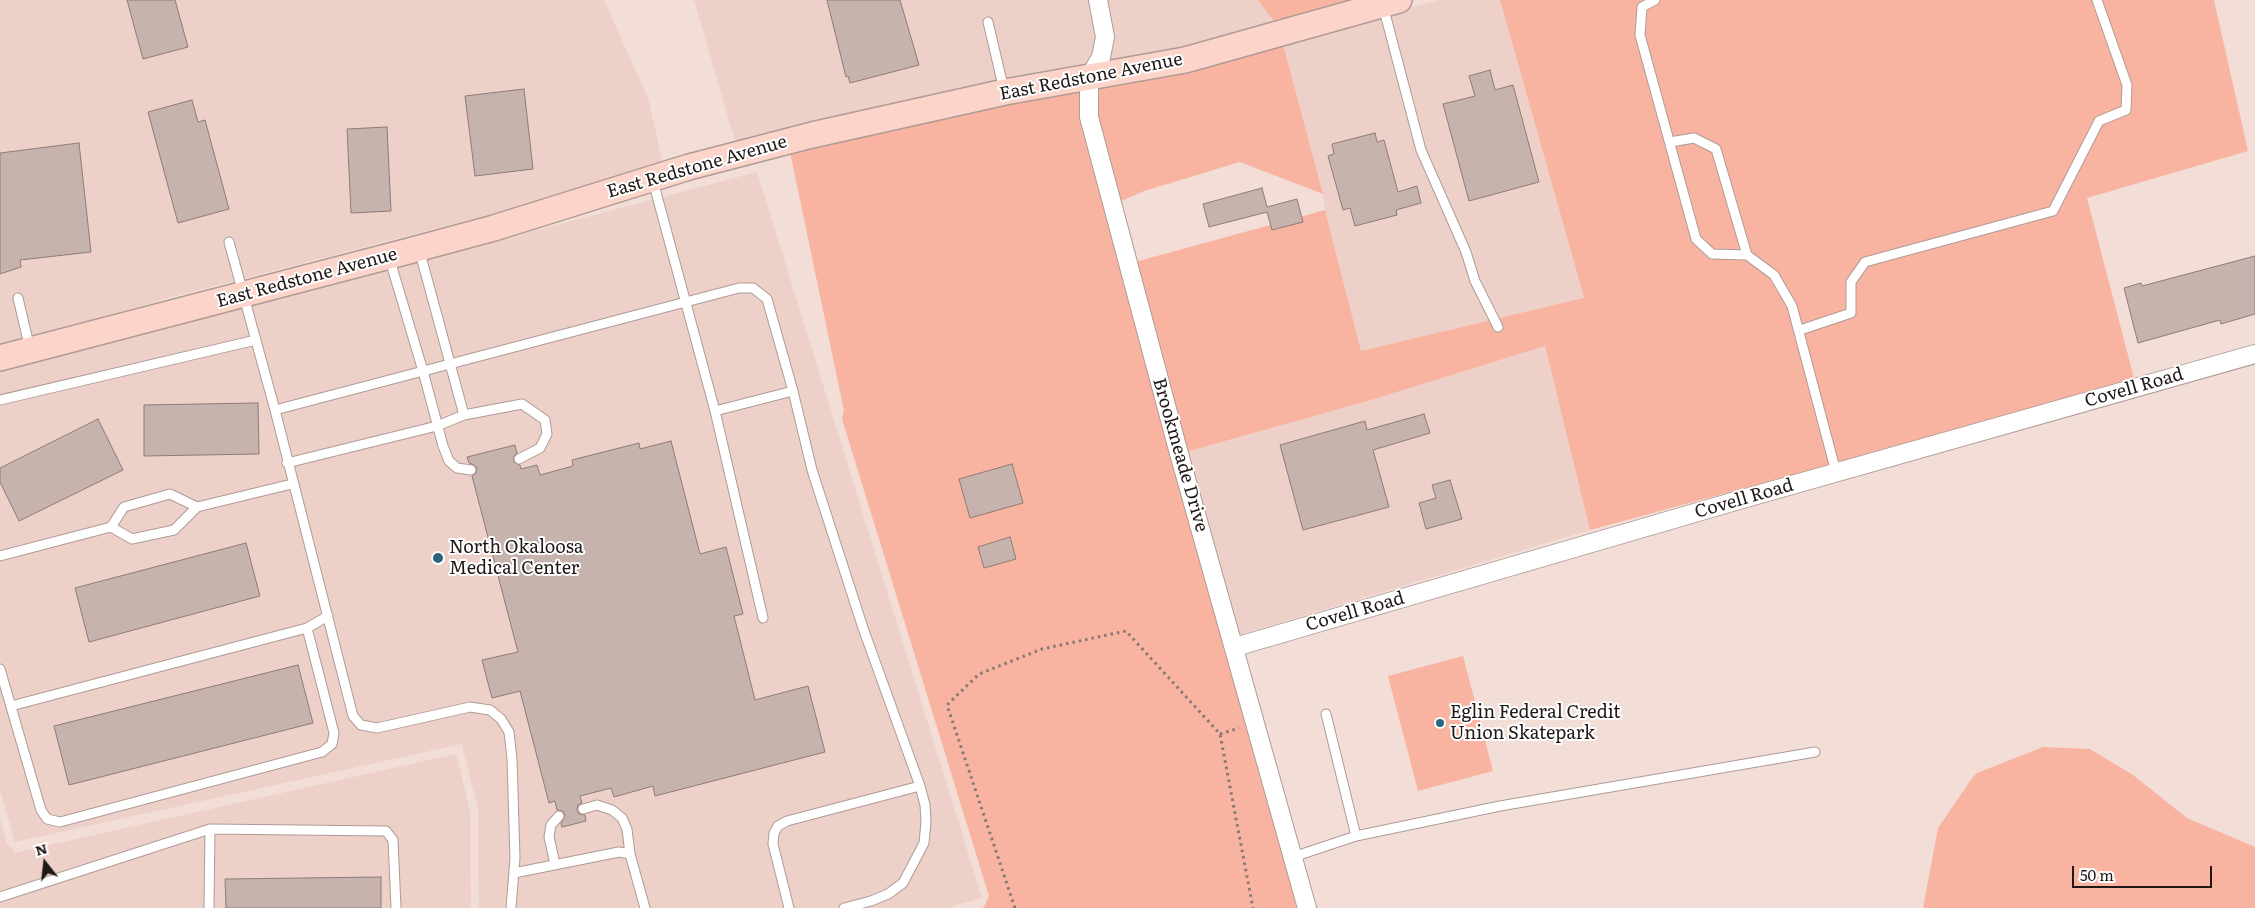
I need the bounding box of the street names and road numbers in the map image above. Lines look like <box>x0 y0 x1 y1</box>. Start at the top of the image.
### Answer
street label: East Redstone Avenue <box>998 49 1184 105</box>
street label: East Redstone Avenue <box>605 131 789 203</box>
street label: East Redstone Avenue <box>214 243 400 313</box>
street label: Covell Road <box>2082 364 2186 412</box>
street label: Brookmeade Drive <box>1148 375 1212 535</box>
street label: Covell Road <box>1692 475 1796 523</box>
street label: Covell Road <box>1303 588 1407 636</box>

